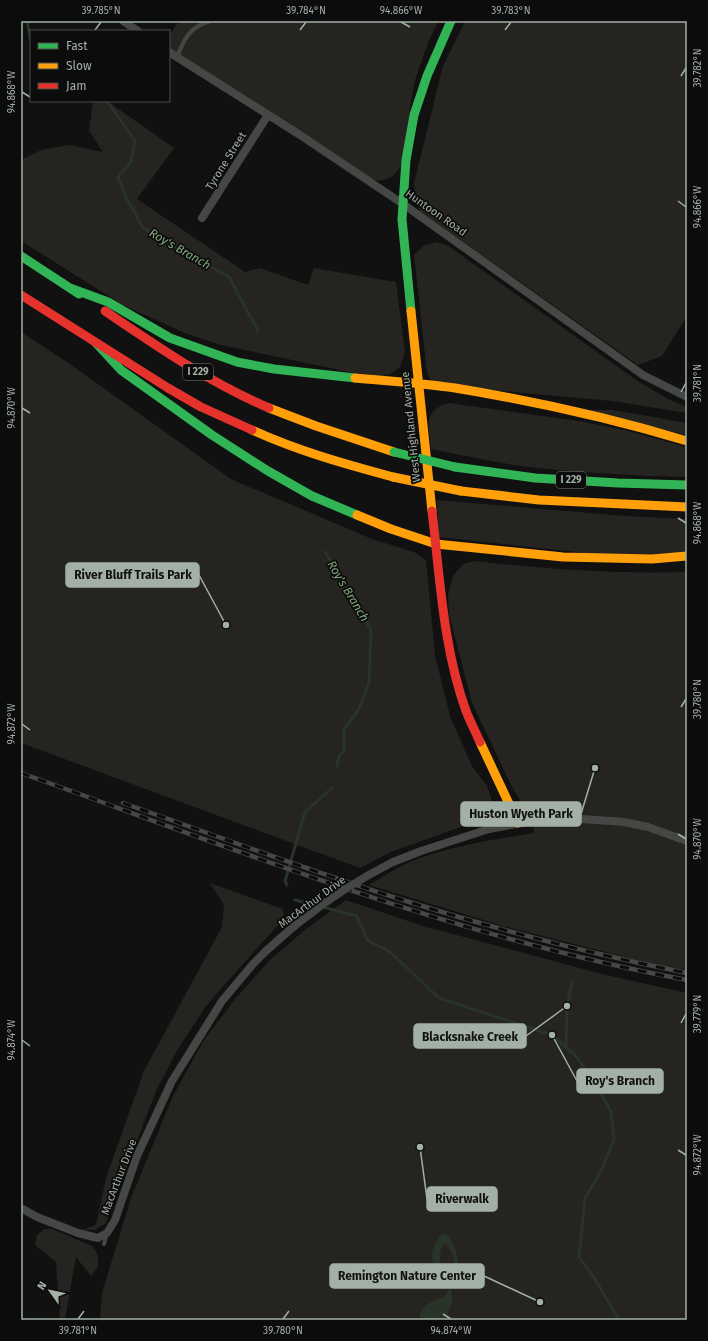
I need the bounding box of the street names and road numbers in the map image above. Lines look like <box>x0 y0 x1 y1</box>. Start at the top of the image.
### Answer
street label: Tyrone Street <box>203 129 249 193</box>
street label: Huntoon Road <box>403 187 469 239</box>
road number: I 229 <box>183 364 213 380</box>
street label: West Highland Avenue <box>399 371 423 483</box>
road number: I 229 <box>556 472 586 488</box>
street label: MacArthur Drive <box>276 873 348 931</box>
street label: MacArthur Drive <box>99 1137 139 1217</box>

